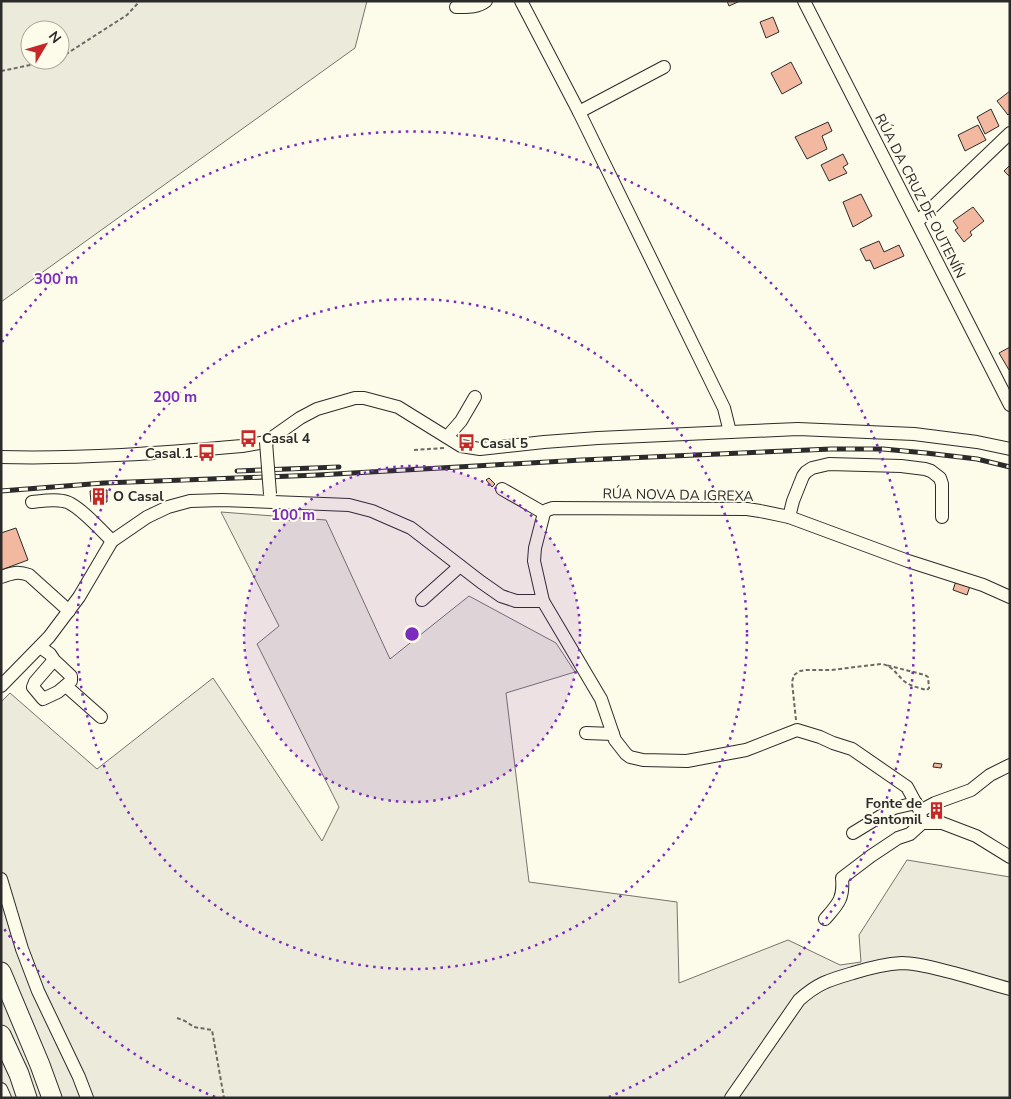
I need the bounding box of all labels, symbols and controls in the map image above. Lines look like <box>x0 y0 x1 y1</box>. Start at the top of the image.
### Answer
north arrow <box>20 20 70 70</box>
text: N <box>44 27 66 47</box>
street label: RÚA DA CRUZ DE OUTENÍN <box>870 111 970 281</box>
text: 300 m <box>34 269 78 289</box>
text: 200 m <box>153 387 197 407</box>
bus stop icon: Casal 4 <box>238 428 258 448</box>
place label: Casal 4 <box>262 429 311 448</box>
bus stop icon: Casal 5 <box>456 433 476 453</box>
place label: Casal 5 <box>480 434 528 453</box>
bus stop icon: Casal 1 <box>197 443 217 463</box>
place label: Casal 1 <box>145 444 193 463</box>
street label: RÚA NOVA DA IGREXA <box>602 484 754 506</box>
building icon: O Casal <box>89 486 109 506</box>
place label: O Casal <box>113 487 164 506</box>
text: 100 m <box>271 505 315 525</box>
centre of rings <box>403 625 421 643</box>
place label: Fonte de Santomil <box>864 794 923 829</box>
building icon: Fonte de Santomil <box>926 801 946 821</box>

